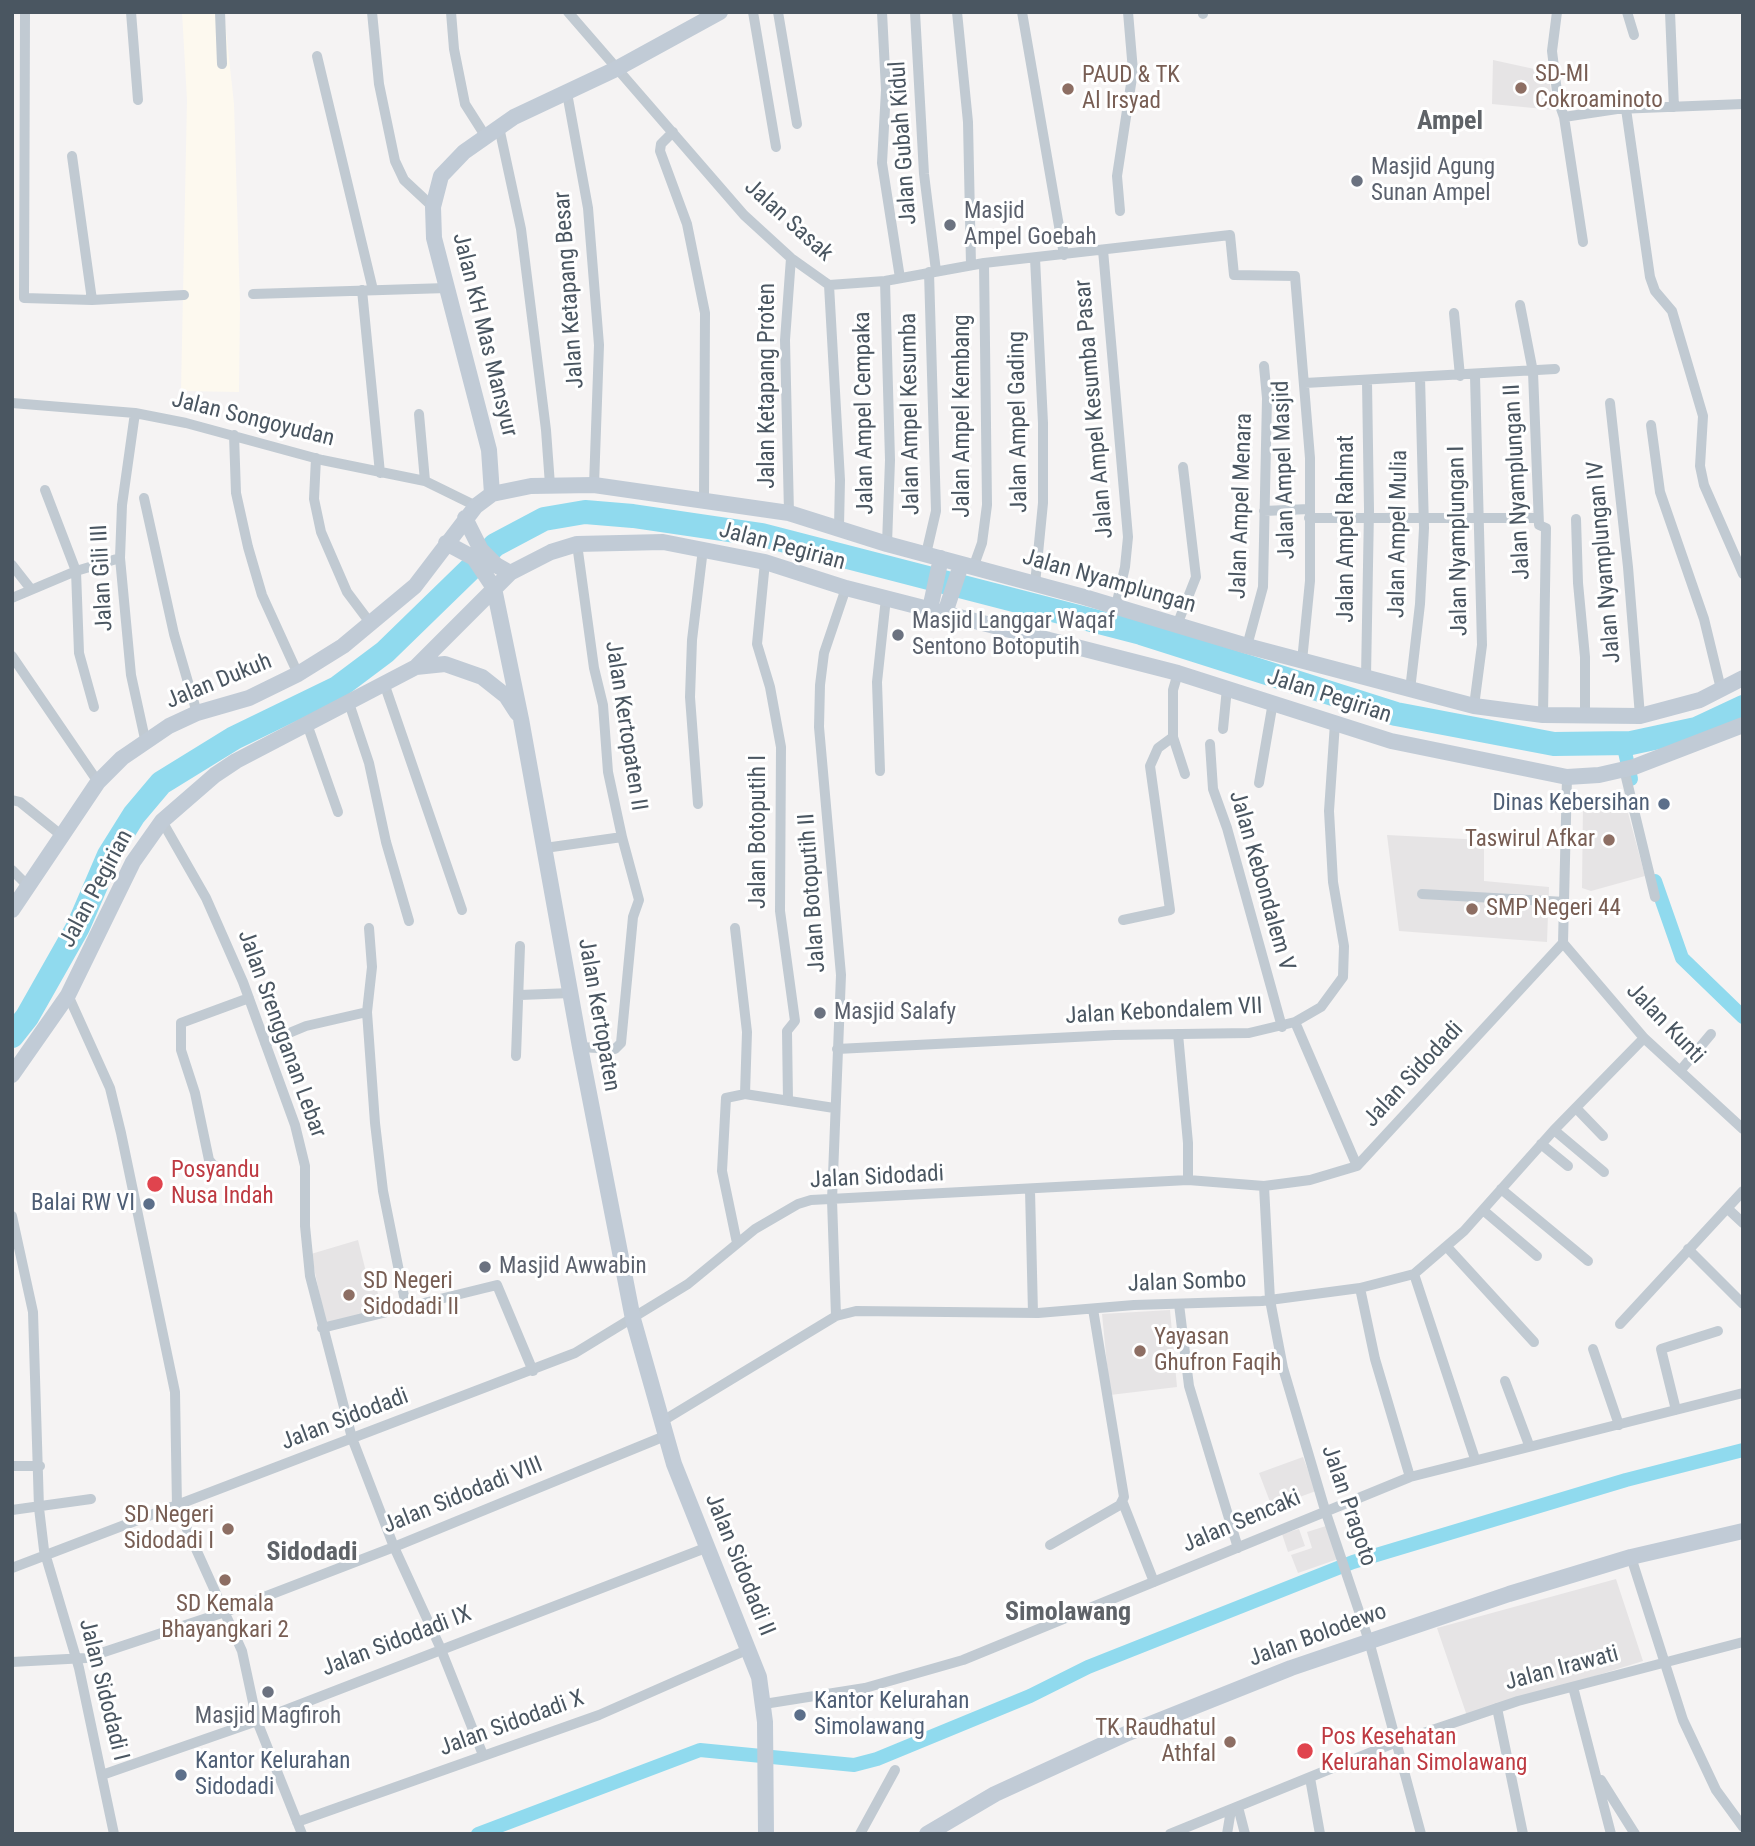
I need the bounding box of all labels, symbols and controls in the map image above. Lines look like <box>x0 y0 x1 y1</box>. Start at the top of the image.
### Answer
street label: Jalan Gubah Kidul <box>885 60 923 226</box>
place label: SD-MI Cokroaminoto <box>1535 61 1663 115</box>
place label: PAUD & TK Al Irsyad <box>1082 62 1180 116</box>
marker: SD-MI Cokroaminoto <box>1513 80 1529 96</box>
marker: PAUD & TK Al Irsyad <box>1060 81 1076 97</box>
district label: Ampel <box>1417 106 1483 138</box>
place label: Masjid Agung Sunan Ampel <box>1371 154 1495 208</box>
marker: Masjid Agung Sunan Ampel <box>1349 173 1365 189</box>
street label: Jalan Sasak <box>738 174 838 268</box>
street label: Jalan Ketapang Besar <box>549 190 591 390</box>
place label: Masjid Ampel Goebah <box>964 198 1097 252</box>
marker: Masjid Ampel Goebah <box>942 217 958 233</box>
street label: Jalan KH Mas Mansyur <box>445 230 523 440</box>
street label: Jalan Ampel Kesumba Pasar <box>1070 278 1120 540</box>
street label: Jalan Ketapang Proten <box>754 283 782 489</box>
street label: Jalan Ampel Cempaka <box>849 311 881 515</box>
street label: Jalan Ampel Kesumba <box>895 313 927 515</box>
street label: Jalan Ampel Kembang <box>949 314 977 518</box>
street label: Jalan Ampel Gading <box>1004 331 1034 513</box>
street label: Jalan Ampel Masjid <box>1268 380 1302 560</box>
street label: Jalan Nyamplungan II <box>1499 383 1537 581</box>
street label: Jalan Songoyudan <box>169 386 337 454</box>
street label: Jalan Ampel Menara <box>1225 413 1259 599</box>
street label: Jalan Ampel Rahmat <box>1333 435 1361 623</box>
street label: Jalan Nyamplungan I <box>1444 446 1474 636</box>
street label: Jalan Ampel Mulia <box>1384 450 1414 618</box>
street label: Jalan Nyamplungan IV <box>1582 460 1628 664</box>
street label: Jalan Pegirian <box>716 517 848 577</box>
street label: Jalan Gili III <box>86 524 120 632</box>
street label: Jalan Nyamplungan <box>1019 544 1199 620</box>
place label: Masjid Langgar Waqaf Sentono Botoputih <box>912 608 1115 662</box>
marker: Masjid Langgar Waqaf Sentono Botoputih <box>890 627 906 643</box>
street label: Jalan Kertopaten II <box>598 639 652 813</box>
street label: Jalan Dukuh <box>162 648 276 716</box>
street label: Jalan Pegirian <box>1263 664 1395 730</box>
street label: Jalan Botoputih I <box>745 755 773 909</box>
street label: Jalan Kebondalem V <box>1222 788 1300 974</box>
place label: Dinas Kebersihan <box>1492 790 1650 818</box>
marker: Dinas Kebersihan <box>1656 796 1672 812</box>
street label: Jalan Botoputih II <box>794 812 832 974</box>
street label: Jalan Pegirian <box>54 825 140 953</box>
place label: Taswirul Afkar <box>1465 826 1595 854</box>
marker: Taswirul Afkar <box>1601 832 1617 848</box>
place label: SMP Negeri 44 <box>1486 895 1621 923</box>
marker: SMP Negeri 44 <box>1464 901 1480 917</box>
street label: Jalan Srengganan Lebar <box>231 926 331 1142</box>
street label: Jalan Kertopaten <box>571 936 625 1094</box>
street label: Jalan Kunti <box>1620 978 1710 1070</box>
street label: Jalan Kebondalem VII <box>1065 993 1263 1031</box>
place label: Masjid Salafy <box>834 999 956 1027</box>
marker: Masjid Salafy <box>812 1005 828 1021</box>
street label: Jalan Sidodadi <box>1358 1017 1470 1133</box>
place label: Posyandu Nusa Indah <box>171 1157 274 1211</box>
street label: Jalan Sidodadi <box>809 1161 945 1195</box>
marker: Posyandu Nusa Indah <box>145 1174 165 1194</box>
place label: Balai RW VI <box>31 1190 135 1218</box>
marker: Balai RW VI <box>141 1196 157 1212</box>
place label: Masjid Awwabin <box>499 1253 647 1281</box>
marker: Masjid Awwabin <box>477 1259 493 1275</box>
street label: Jalan Sombo <box>1127 1267 1247 1299</box>
place label: SD Negeri Sidodadi II <box>363 1268 459 1322</box>
marker: SD Negeri Sidodadi II <box>341 1287 357 1303</box>
place label: Yayasan Ghufron Faqih <box>1154 1324 1281 1378</box>
marker: Yayasan Ghufron Faqih <box>1132 1343 1148 1359</box>
street label: Jalan Sidodadi <box>277 1383 413 1457</box>
street label: Jalan Pragoto <box>1314 1442 1382 1570</box>
street label: Jalan Sidodadi VIII <box>379 1451 547 1541</box>
street label: Jalan Sencaki <box>1179 1485 1305 1559</box>
street label: Jalan Sidodadi II <box>698 1490 780 1640</box>
place label: SD Negeri Sidodadi I <box>124 1502 214 1556</box>
marker: SD Negeri Sidodadi I <box>220 1521 236 1537</box>
district label: Sidodadi <box>267 1537 357 1569</box>
marker: SD Kemala Bhayangkari 2 <box>217 1572 233 1588</box>
place label: SD Kemala Bhayangkari 2 <box>161 1591 289 1645</box>
district label: Simolawang <box>1005 1597 1131 1629</box>
street label: Jalan Bolodewo <box>1245 1598 1391 1674</box>
street label: Jalan Sidodadi IX <box>318 1601 476 1683</box>
street label: Jalan Sidodadi I <box>72 1616 134 1764</box>
street label: Jalan Irawati <box>1502 1641 1622 1697</box>
marker: Masjid Magfiroh <box>260 1684 276 1700</box>
street label: Jalan Sidodadi X <box>436 1685 588 1763</box>
place label: Kantor Kelurahan Simolawang <box>814 1688 969 1742</box>
place label: Masjid Magfiroh <box>195 1703 341 1731</box>
marker: Kantor Kelurahan Simolawang <box>792 1707 808 1723</box>
place label: TK Raudhatul Athfal <box>1095 1715 1216 1769</box>
place label: Pos Kesehatan Kelurahan Simolawang <box>1321 1724 1527 1778</box>
marker: TK Raudhatul Athfal <box>1222 1734 1238 1750</box>
marker: Pos Kesehatan Kelurahan Simolawang <box>1295 1741 1315 1761</box>
place label: Kantor Kelurahan Sidodadi <box>195 1748 350 1802</box>
marker: Kantor Kelurahan Sidodadi <box>173 1767 189 1783</box>

